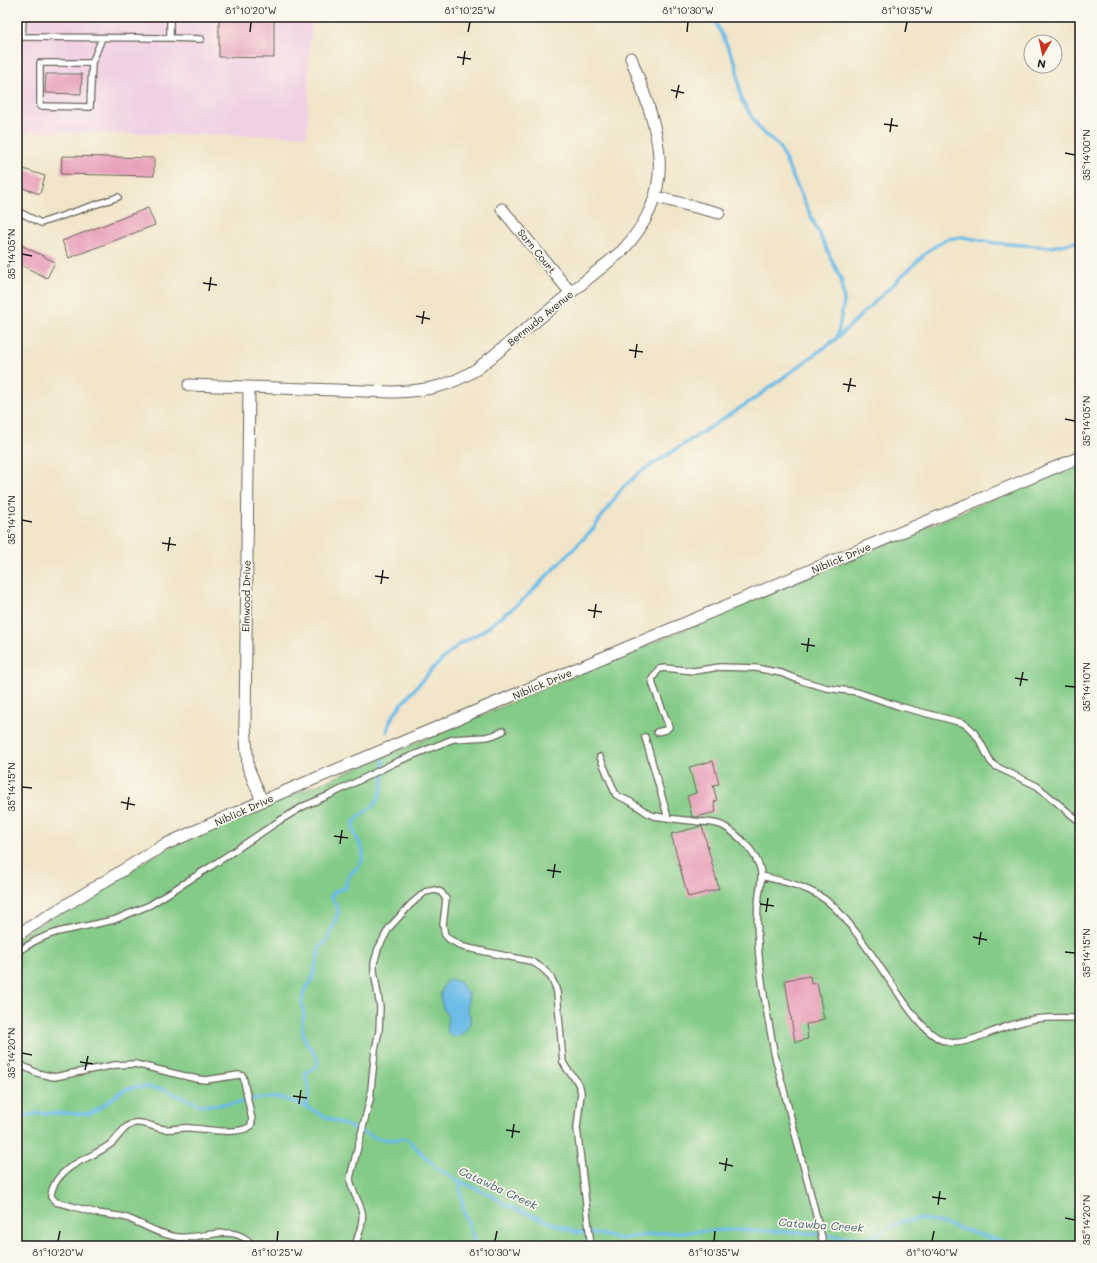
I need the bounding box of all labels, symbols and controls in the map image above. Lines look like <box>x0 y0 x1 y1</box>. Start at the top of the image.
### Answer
text: 81°10'20"W <box>225 3 277 17</box>
text: 81°10'25"W <box>445 3 496 17</box>
text: 81°10'30"W <box>662 3 714 17</box>
text: 81°10'35"W <box>881 3 933 17</box>
north arrow <box>1023 34 1063 74</box>
text: N <box>1036 56 1047 72</box>
text: 35°14'00"N <box>1079 129 1093 181</box>
street label: Sarn Court <box>515 226 559 276</box>
text: 35°14'05"N <box>4 229 18 280</box>
street label: Bermuda Avenue <box>504 287 576 349</box>
text: 35°14'05"N <box>1079 396 1093 447</box>
text: 35°14'10"N <box>4 495 18 545</box>
street label: Niblick Drive <box>809 539 873 577</box>
street label: Elmwood Drive <box>238 560 254 632</box>
text: 35°14'10"N <box>1079 662 1093 712</box>
street label: Niblick Drive <box>510 665 574 703</box>
text: 35°14'15"N <box>4 762 18 812</box>
street label: Niblick Drive <box>212 791 276 829</box>
text: 35°14'15"N <box>1079 928 1093 978</box>
text: 35°14'20"N <box>4 1028 18 1078</box>
water label: Catawba Creek <box>456 1163 540 1212</box>
text: 35°14'20"N <box>1079 1195 1093 1245</box>
water label: Catawba Creek <box>778 1214 864 1235</box>
text: 81°10'20"W <box>32 1245 84 1259</box>
text: 81°10'25"W <box>252 1245 303 1259</box>
text: 81°10'30"W <box>469 1245 521 1259</box>
text: 81°10'35"W <box>688 1245 740 1259</box>
text: 81°10'40"W <box>906 1245 958 1259</box>

